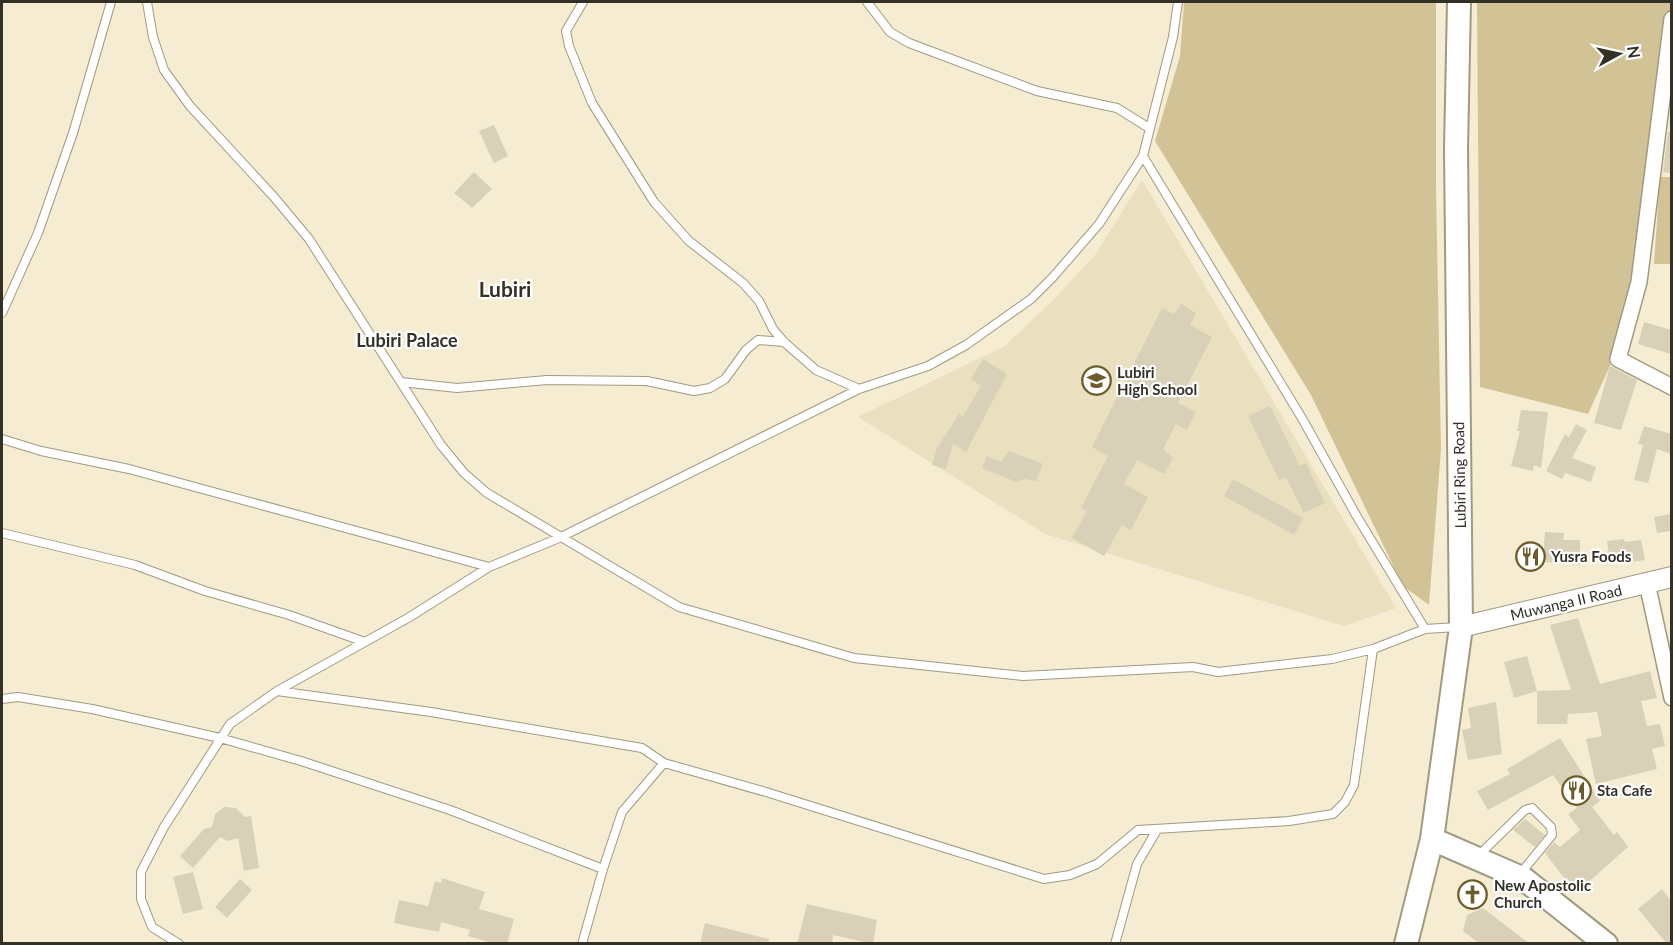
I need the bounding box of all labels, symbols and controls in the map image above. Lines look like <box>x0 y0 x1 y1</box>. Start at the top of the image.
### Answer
north arrow <box>1589 24 1649 84</box>
text: N <box>1624 44 1645 59</box>
district label: Lubiri <box>479 276 531 301</box>
district label: Lubiri Palace <box>356 329 458 351</box>
place label: Lubiri High School <box>1117 363 1197 398</box>
school or university icon: Lubiri High School <box>1080 365 1112 397</box>
street label: Lubiri Ring Road <box>1449 421 1469 529</box>
restaurant icon: Yusra Foods <box>1514 540 1546 572</box>
place label: Yusra Foods <box>1550 547 1632 565</box>
street label: Muwanga II Road <box>1508 580 1624 624</box>
restaurant icon: Sta Cafe <box>1560 774 1592 806</box>
place label: Sta Cafe <box>1597 781 1652 799</box>
place label: New Apostolic Church <box>1494 876 1591 911</box>
church icon: New Apostolic Church <box>1457 878 1489 910</box>

